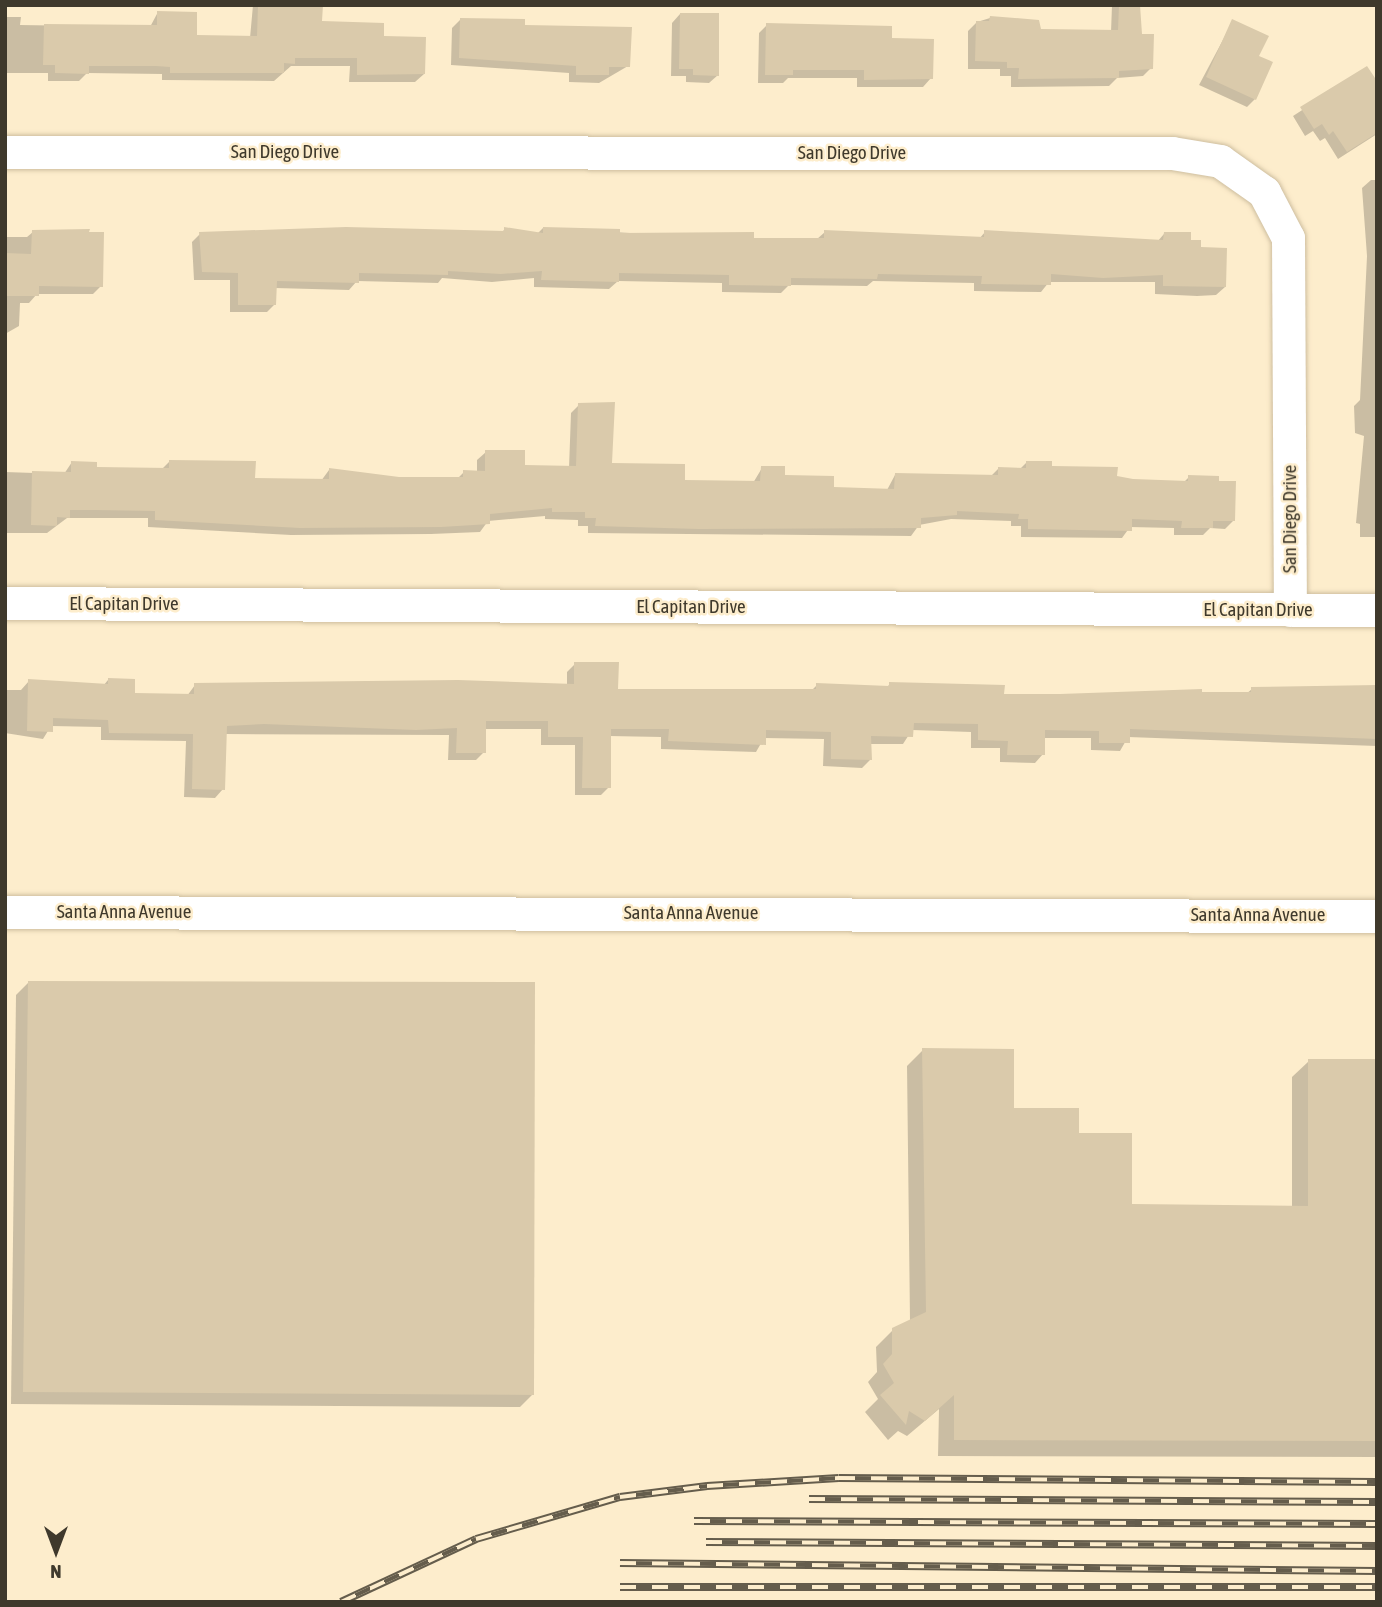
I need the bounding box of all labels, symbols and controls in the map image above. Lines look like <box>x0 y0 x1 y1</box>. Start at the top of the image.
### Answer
street label: San Diego Drive <box>231 141 339 163</box>
street label: San Diego Drive <box>798 142 906 164</box>
street label: San Diego Drive <box>1279 465 1301 573</box>
street label: El Capitan Drive <box>69 593 179 615</box>
street label: El Capitan Drive <box>636 596 746 618</box>
street label: El Capitan Drive <box>1203 599 1313 621</box>
street label: Santa Anna Avenue <box>57 901 191 923</box>
street label: Santa Anna Avenue <box>624 902 758 924</box>
street label: Santa Anna Avenue <box>1191 904 1325 926</box>
north arrow <box>21 1516 91 1586</box>
text: N <box>50 1561 62 1583</box>

